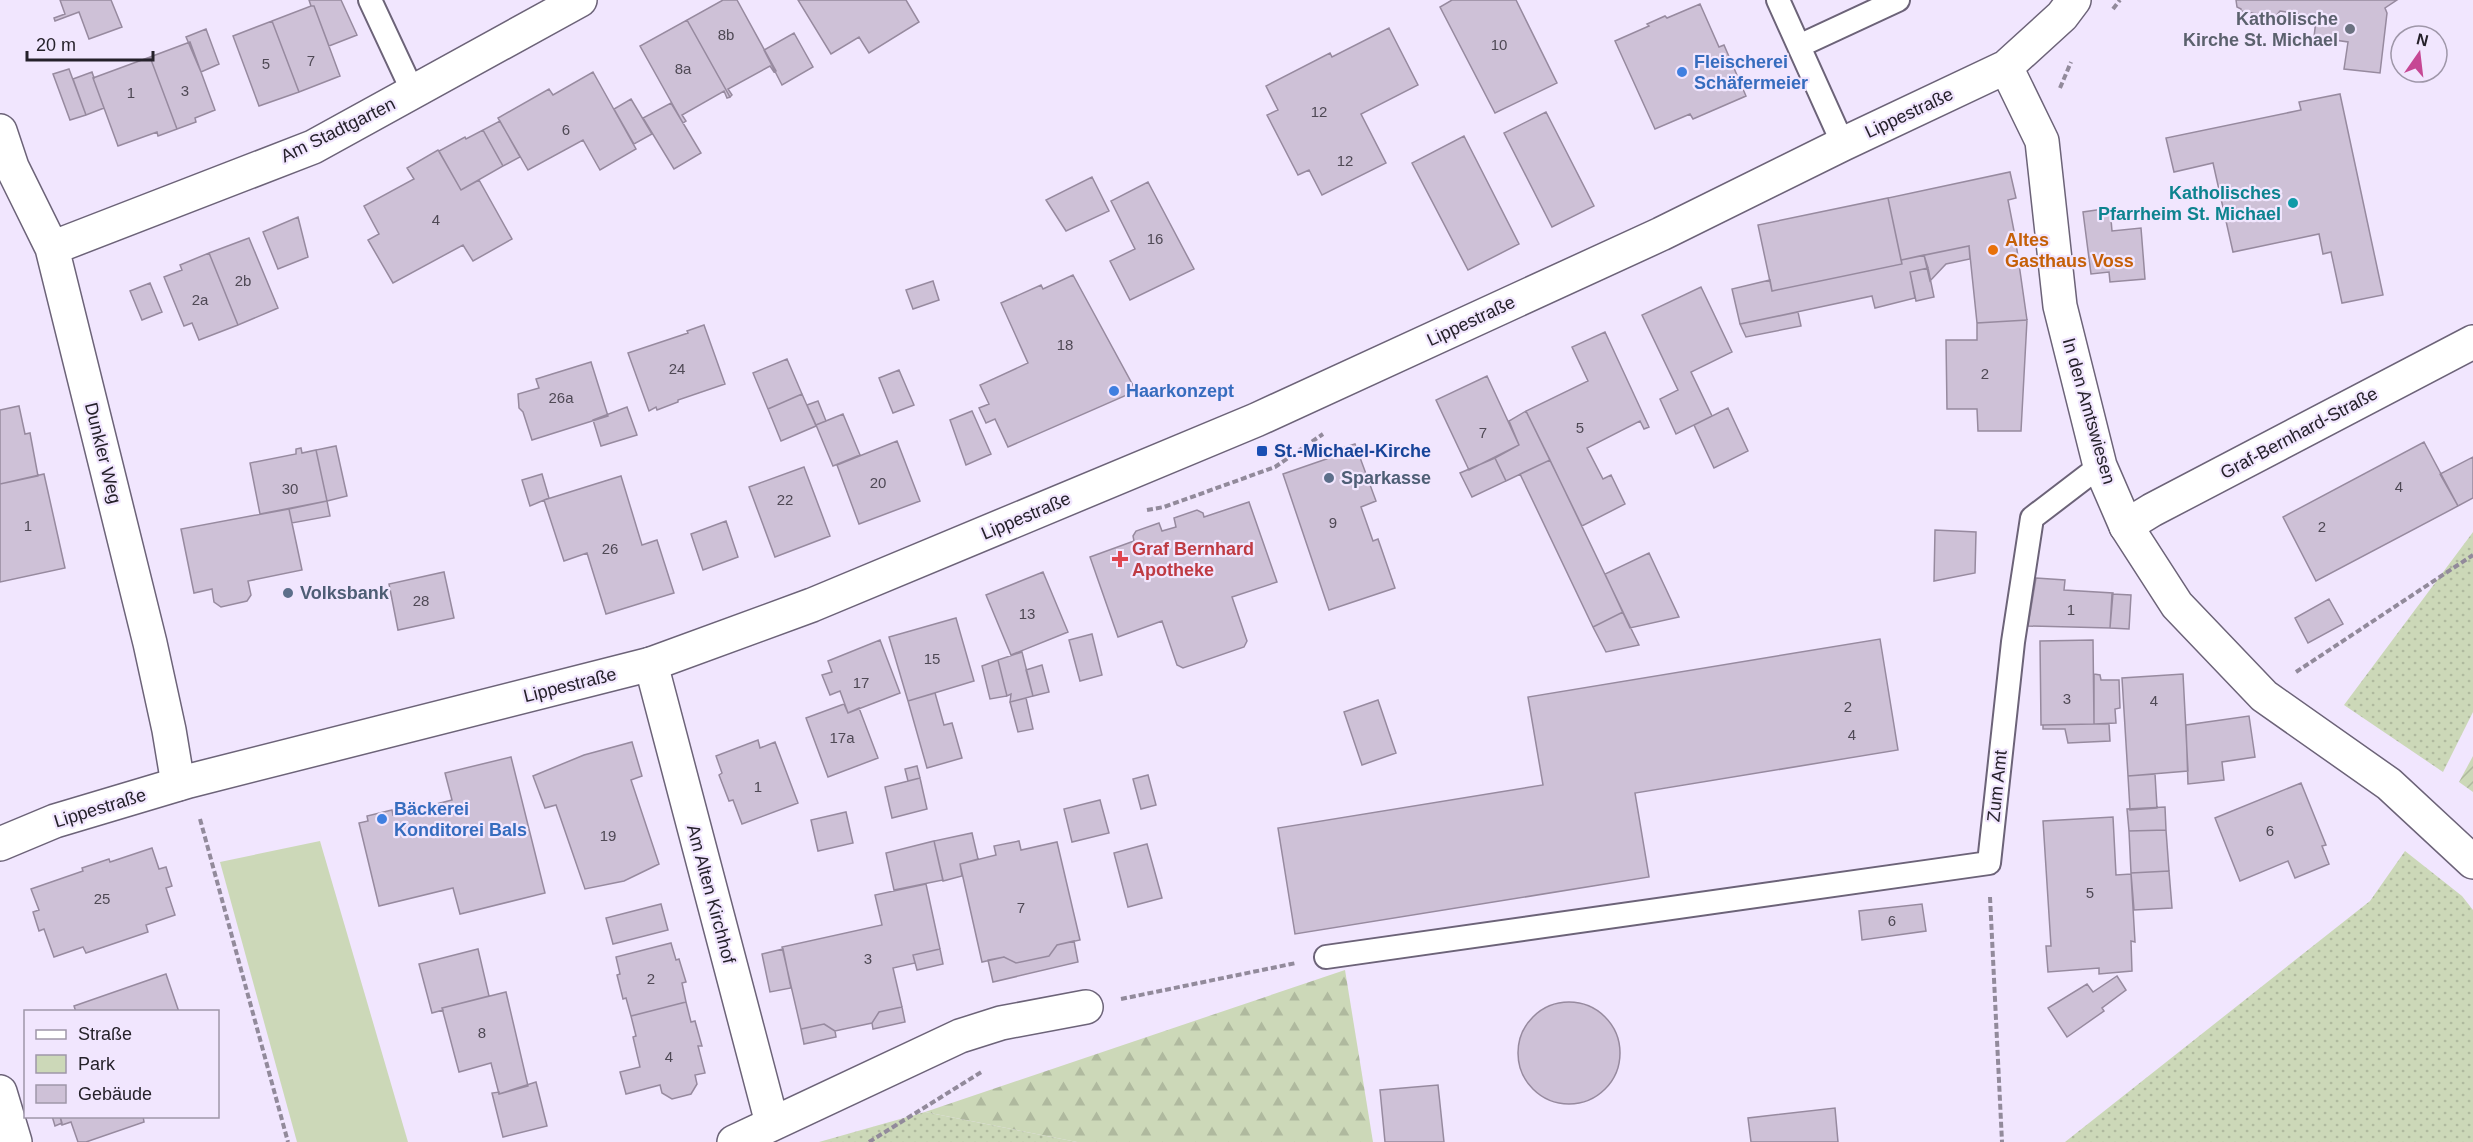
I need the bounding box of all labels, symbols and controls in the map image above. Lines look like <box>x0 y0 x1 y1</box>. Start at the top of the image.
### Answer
place label: Katholische Kirche St. Michael <box>2183 9 2338 50</box>
marker: Katholische Kirche St. Michael <box>2343 22 2357 36</box>
scale bar <box>27 24 153 62</box>
north arrow <box>2389 24 2449 84</box>
house number: 8b <box>718 26 734 43</box>
text: N <box>2415 30 2430 50</box>
text: 20 m <box>36 35 76 55</box>
house number: 10 <box>1491 36 1507 53</box>
house number: 7 <box>307 52 315 69</box>
place label: Fleischerei Schäfermeier <box>1694 52 1808 93</box>
house number: 5 <box>262 55 270 72</box>
house number: 8a <box>675 60 692 77</box>
marker: Fleischerei Schäfermeier <box>1675 65 1689 79</box>
house number: 3 <box>181 82 189 99</box>
house number: 1 <box>127 84 135 101</box>
street label: Lippestraße <box>1862 84 1956 142</box>
street label: Am Stadtgarten <box>277 94 399 166</box>
house number: 12 <box>1311 103 1327 120</box>
house number: 6 <box>562 121 570 138</box>
house number: 12 <box>1337 152 1353 169</box>
place label: Katholisches Pfarrheim St. Michael <box>2098 183 2281 224</box>
marker: Katholisches Pfarrheim St. Michael <box>2286 196 2300 210</box>
house number: 4 <box>432 211 440 228</box>
house number: 16 <box>1147 230 1163 247</box>
place label: Altes Gasthaus Voss <box>2005 230 2134 271</box>
marker: Altes Gasthaus Voss <box>1986 243 2000 257</box>
house number: 2b <box>235 272 251 289</box>
house number: 2a <box>192 291 209 308</box>
street label: Lippestraße <box>1424 292 1518 350</box>
house number: 18 <box>1057 336 1073 353</box>
street label: In den Amtswiesen <box>2059 336 2119 486</box>
house number: 24 <box>669 360 685 377</box>
house number: 2 <box>1981 365 1989 382</box>
place label: Haarkonzept <box>1126 381 1234 401</box>
street label: Graf-Bernhard-Straße <box>2217 383 2381 483</box>
marker: Haarkonzept <box>1107 384 1121 398</box>
house number: 26a <box>548 389 574 406</box>
street label: Dunkler Weg <box>81 400 125 506</box>
house number: 5 <box>1576 419 1584 436</box>
house number: 7 <box>1479 424 1487 441</box>
place label: St.-Michael-Kirche <box>1274 441 1431 461</box>
marker: St.-Michael-Kirche <box>1255 444 1269 458</box>
place label: Sparkasse <box>1341 468 1431 488</box>
marker: Sparkasse <box>1322 471 1336 485</box>
house number: 20 <box>870 474 886 491</box>
house number: 4 <box>2395 478 2403 495</box>
house number: 30 <box>282 480 298 497</box>
street label: Lippestraße <box>978 488 1074 544</box>
house number: 22 <box>777 491 793 508</box>
house number: 9 <box>1329 514 1337 531</box>
house number: 1 <box>24 517 32 534</box>
house number: 2 <box>2318 518 2326 535</box>
place label: Graf Bernhard Apotheke <box>1132 539 1254 580</box>
house number: 26 <box>602 540 618 557</box>
marker: Graf Bernhard Apotheke <box>1113 552 1127 566</box>
place label: Volksbank <box>300 583 390 603</box>
marker: Volksbank <box>281 586 295 600</box>
house number: 28 <box>413 592 429 609</box>
house number: 1 <box>2067 601 2075 618</box>
house number: 13 <box>1019 605 1035 622</box>
house number: 15 <box>924 650 940 667</box>
street label: Lippestraße <box>521 664 619 706</box>
house number: 17 <box>853 674 869 691</box>
house number: 3 <box>2063 690 2071 707</box>
house number: 4 <box>2150 692 2158 709</box>
house number: 2 <box>1844 698 1852 715</box>
house number: 4 <box>1848 726 1856 743</box>
house number: 17a <box>829 729 855 746</box>
street label: Zum Amt <box>1983 749 2011 823</box>
house number: 1 <box>754 778 762 795</box>
street label: Lippestraße <box>52 785 148 831</box>
place label: Bäckerei Konditorei Bals <box>394 799 527 840</box>
marker: Bäckerei Konditorei Bals <box>375 812 389 826</box>
street label: Am Alten Kirchhof <box>683 822 739 967</box>
house number: 6 <box>2266 822 2274 839</box>
house number: 19 <box>600 827 616 844</box>
house number: 5 <box>2086 884 2094 901</box>
house number: 25 <box>94 890 110 907</box>
house number: 7 <box>1017 899 1025 916</box>
house number: 6 <box>1888 912 1896 929</box>
house number: 3 <box>864 950 872 967</box>
house number: 2 <box>647 970 655 987</box>
legend <box>24 1010 219 1118</box>
text: Straße <box>78 1024 132 1044</box>
house number: 8 <box>478 1024 486 1041</box>
house number: 4 <box>665 1048 673 1065</box>
text: Park <box>78 1054 116 1074</box>
text: Gebäude <box>78 1084 152 1104</box>

